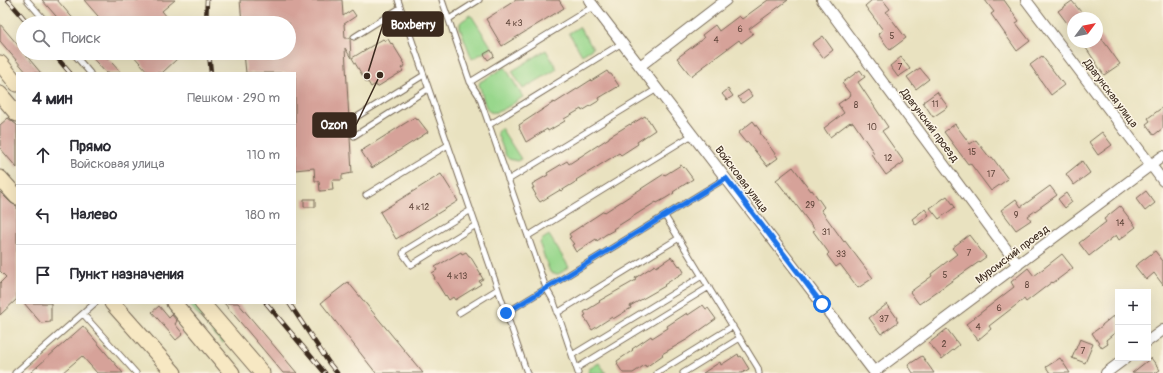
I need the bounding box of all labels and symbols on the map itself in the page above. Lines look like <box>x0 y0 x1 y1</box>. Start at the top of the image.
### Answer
callout: Boxberry <box>383 12 443 36</box>
north arrow <box>1067 12 1103 48</box>
text: Boxberry <box>391 18 436 33</box>
house number: 4 к3 <box>506 18 522 29</box>
house number: 6 <box>737 24 743 35</box>
house number: 5 <box>890 31 895 42</box>
house number: 4 <box>713 35 719 46</box>
street label: Драгунская улица <box>1080 56 1141 130</box>
house number: 7 <box>898 62 903 73</box>
street label: Драгунский проезд <box>897 85 962 165</box>
house number: 11 <box>931 99 939 110</box>
house number: 8 <box>854 100 859 111</box>
callout: Ozon <box>313 113 356 137</box>
text: Ozon <box>321 118 348 133</box>
house number: 10 <box>867 122 877 133</box>
street label: Войсковая улица <box>712 143 771 215</box>
house number: 15 <box>968 147 976 158</box>
house number: 12 <box>884 153 892 164</box>
house number: 17 <box>987 169 995 180</box>
house number: 29 <box>805 200 815 211</box>
house number: 4 к12 <box>409 202 429 213</box>
house number: 9 <box>1014 210 1019 221</box>
house number: 14 <box>1116 218 1125 229</box>
street label: Муромский проезд <box>973 222 1052 286</box>
house number: 31 <box>822 227 830 238</box>
house number: 7 <box>967 248 972 259</box>
house number: 33 <box>836 249 846 260</box>
house number: 5 <box>943 270 948 281</box>
house number: 4 к13 <box>447 271 467 282</box>
house number: 8 <box>1025 280 1030 291</box>
route start <box>813 295 831 313</box>
house number: 6 <box>996 303 1002 314</box>
route end <box>497 304 515 322</box>
house number: 37 <box>879 314 889 325</box>
house number: 4 <box>975 322 981 333</box>
house number: 2 <box>941 339 947 350</box>
house number: 7 <box>1081 346 1086 357</box>

